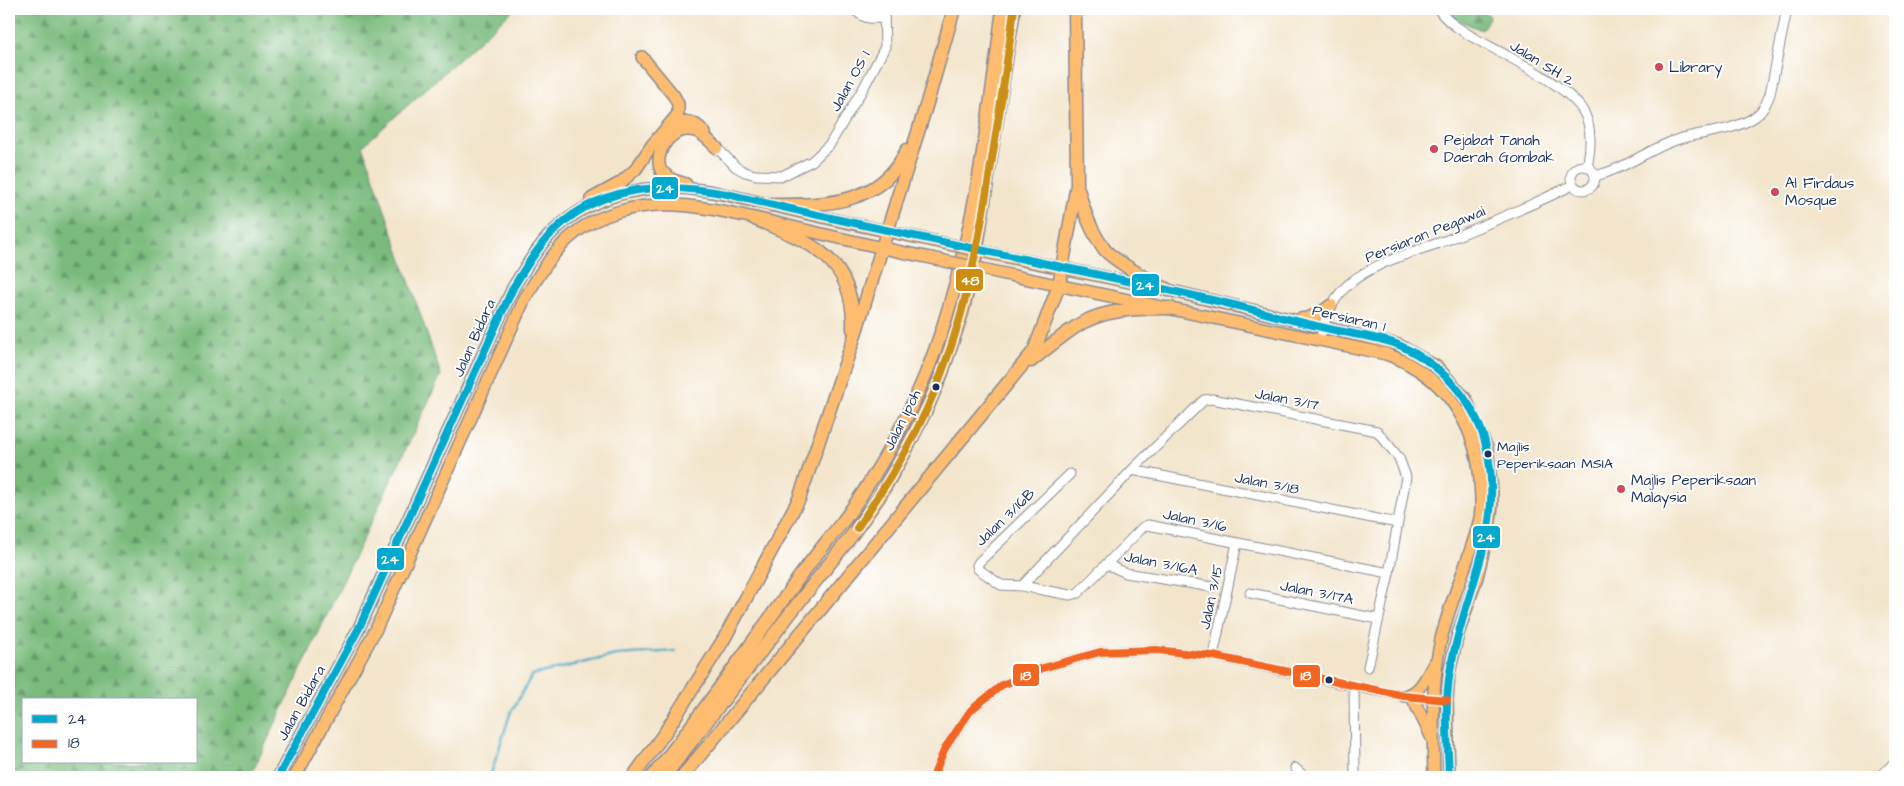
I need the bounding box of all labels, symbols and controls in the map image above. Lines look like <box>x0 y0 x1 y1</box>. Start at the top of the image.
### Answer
street label: Jalan SH 2 <box>1505 35 1578 92</box>
street label: Jalan OS 1 <box>825 47 876 115</box>
place label: Library <box>1669 57 1723 79</box>
marker: Library <box>1653 61 1665 73</box>
place label: Pejabat Tanah Daerah Gombak <box>1444 130 1555 168</box>
marker: Pejabat Tanah Daerah Gombak <box>1428 143 1440 155</box>
place label: Al Firdaus Mosque <box>1785 173 1855 211</box>
line badge: 24 <box>651 176 679 200</box>
text: 24 <box>655 179 674 199</box>
marker: Al Firdaus Mosque <box>1769 186 1781 198</box>
street label: Persiaran Pegawai <box>1362 201 1489 269</box>
line badge: 48 <box>955 268 984 292</box>
text: 48 <box>961 271 979 291</box>
line badge: 24 <box>1131 273 1160 297</box>
text: 24 <box>1135 276 1154 296</box>
street label: Jalan Bidara <box>448 296 501 380</box>
street label: Persiaran 1 <box>1310 300 1388 337</box>
unlabelled marker <box>931 382 941 392</box>
street label: Jalan 3/17 <box>1253 383 1321 416</box>
street label: Jalan Ipoh <box>879 386 927 454</box>
place label: Majlis Peperiksaan MSIA <box>1497 437 1613 474</box>
marker: Majlis Peperiksaan MSIA <box>1483 449 1493 459</box>
street label: Jalan 3/18 <box>1233 467 1301 500</box>
place label: Majlis Peperiksaan Malaysia <box>1631 470 1757 509</box>
street label: Jalan 3/16B <box>971 483 1040 551</box>
marker: Majlis Peperiksaan Malaysia <box>1615 483 1627 495</box>
street label: Jalan 3/16 <box>1161 503 1229 538</box>
line badge: 24 <box>1472 525 1501 549</box>
text: 24 <box>1476 528 1495 548</box>
street label: Jalan 3/16A <box>1122 546 1200 581</box>
line badge: 24 <box>376 547 405 571</box>
text: 24 <box>380 550 399 570</box>
street label: Jalan 3/15 <box>1194 562 1229 632</box>
street label: Jalan 3/17A <box>1278 575 1356 610</box>
street label: Jalan Bidara <box>272 661 331 745</box>
line badge: 18 <box>1012 663 1040 687</box>
line badge: 18 <box>1292 664 1321 688</box>
text: 18 <box>1021 666 1031 686</box>
text: 18 <box>1301 666 1311 686</box>
unlabelled marker <box>1324 675 1334 685</box>
legend <box>22 698 198 764</box>
text: 24 <box>68 709 87 730</box>
text: 18 <box>68 733 80 754</box>

